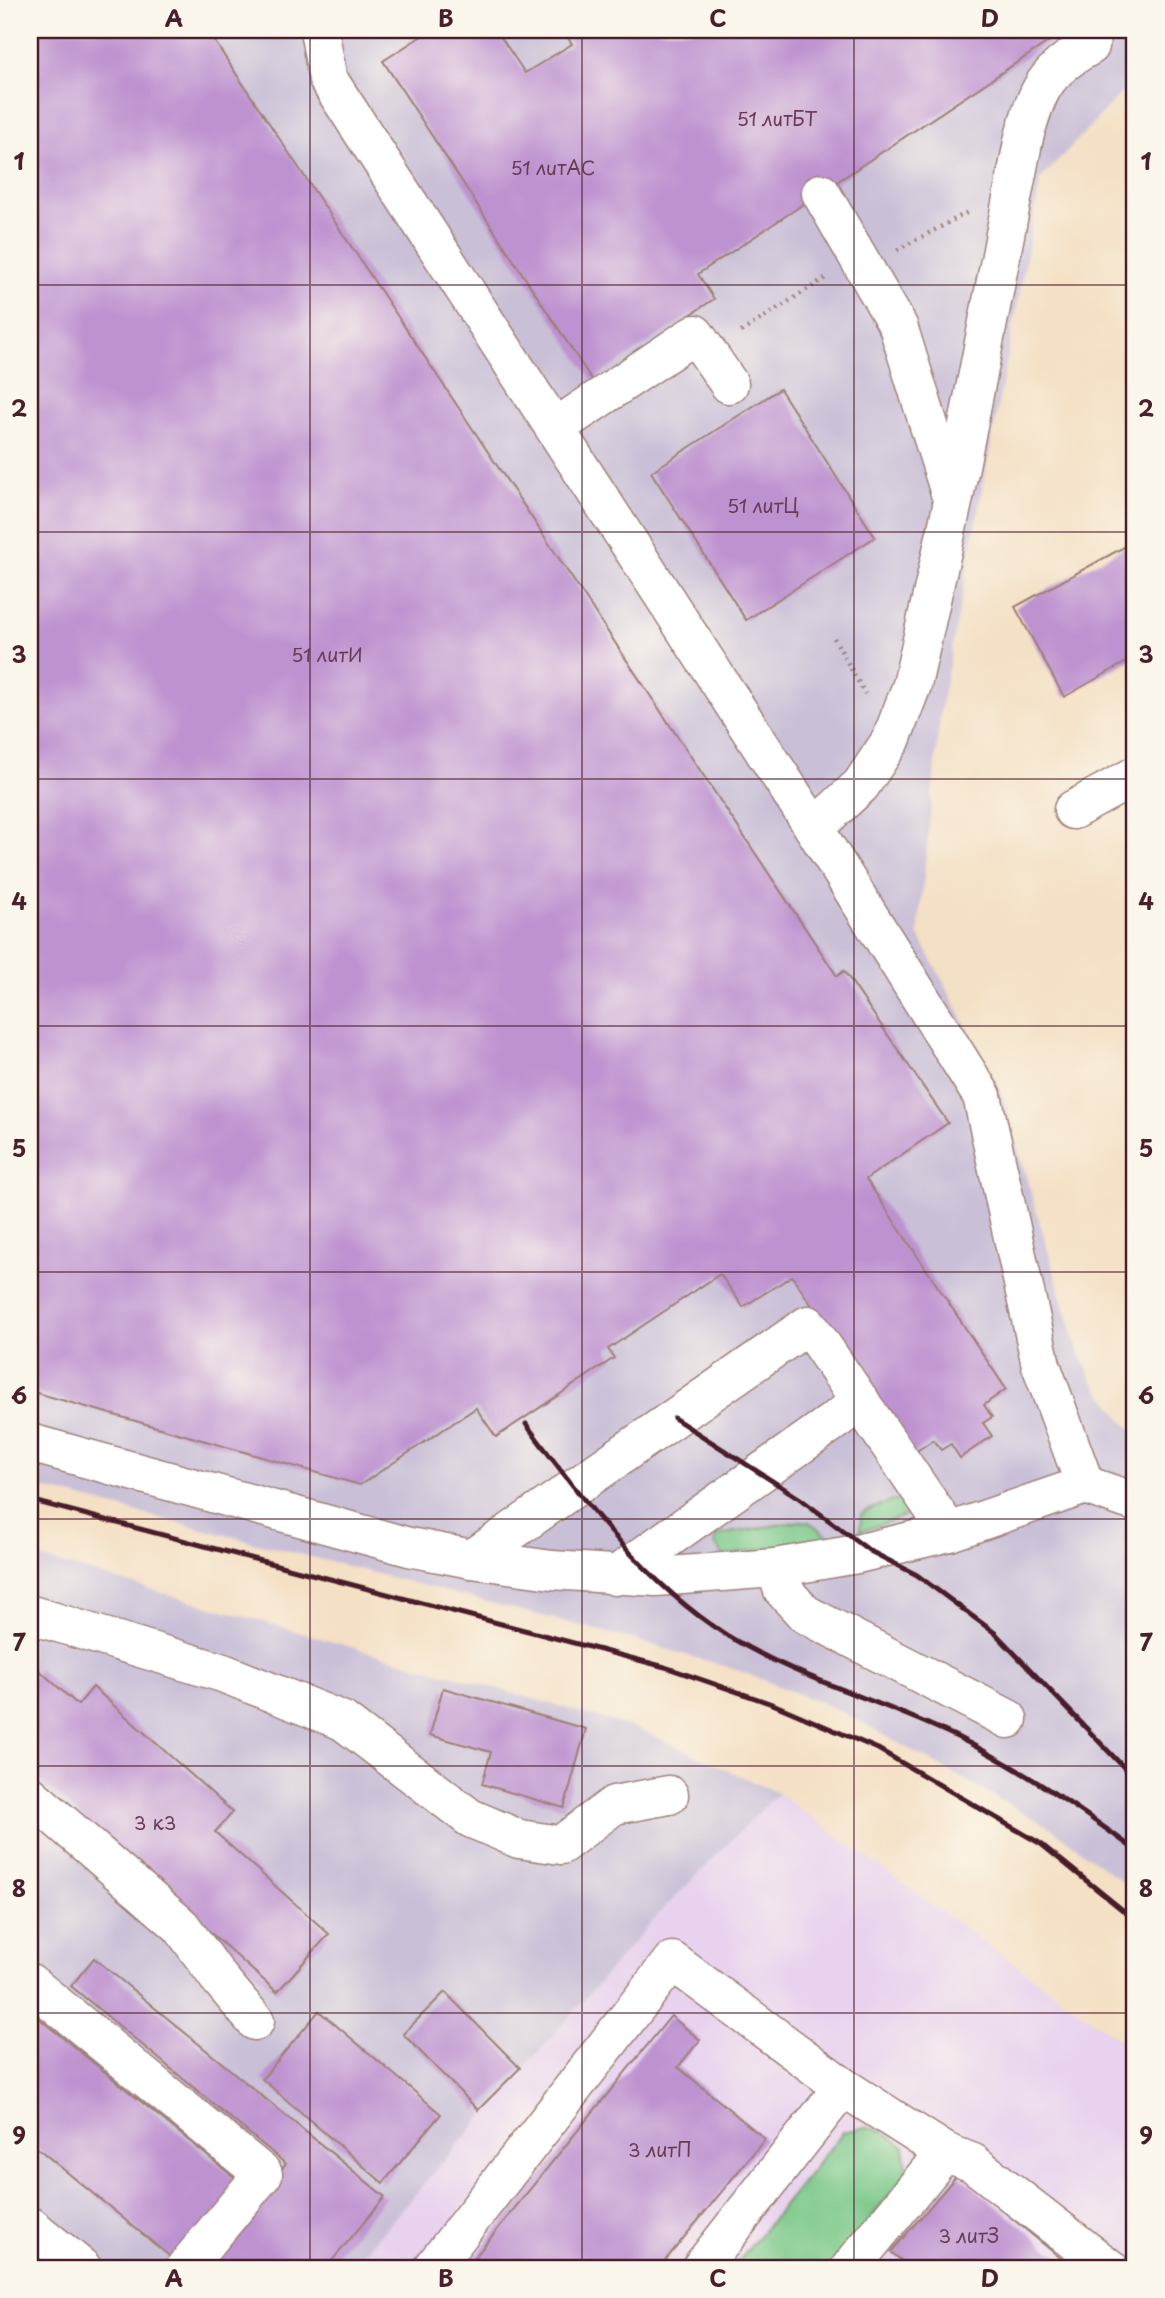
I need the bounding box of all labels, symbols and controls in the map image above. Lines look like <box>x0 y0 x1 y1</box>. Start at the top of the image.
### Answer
text: A <box>165 0 183 35</box>
text: B <box>438 0 454 35</box>
text: C <box>709 0 727 35</box>
text: D <box>981 0 999 35</box>
house number: 51 литБТ <box>737 104 817 132</box>
text: 1 <box>14 143 25 178</box>
text: 1 <box>1141 143 1152 178</box>
house number: 51 литАС <box>510 153 596 181</box>
text: 2 <box>11 390 27 425</box>
text: 2 <box>1138 390 1154 425</box>
house number: 51 литЦ <box>727 491 799 519</box>
text: 3 <box>11 636 27 671</box>
text: 3 <box>1138 636 1154 671</box>
house number: 51 литИ <box>291 640 363 668</box>
text: 4 <box>11 883 27 918</box>
text: 4 <box>1138 883 1154 918</box>
text: 5 <box>12 1130 26 1165</box>
text: 5 <box>1139 1130 1153 1165</box>
text: 6 <box>11 1377 27 1412</box>
text: 6 <box>1138 1377 1154 1412</box>
text: 7 <box>12 1624 26 1659</box>
text: 7 <box>1139 1624 1153 1659</box>
house number: 3 к3 <box>134 1808 176 1836</box>
text: 8 <box>12 1870 26 1905</box>
text: 8 <box>1139 1870 1153 1905</box>
text: 9 <box>12 2117 26 2152</box>
text: 9 <box>1139 2117 1153 2152</box>
house number: 3 литП <box>628 2135 692 2163</box>
house number: 3 литЗ <box>939 2221 999 2249</box>
text: A <box>165 2260 183 2295</box>
text: B <box>438 2260 454 2295</box>
text: C <box>709 2260 727 2295</box>
text: D <box>981 2260 999 2295</box>

